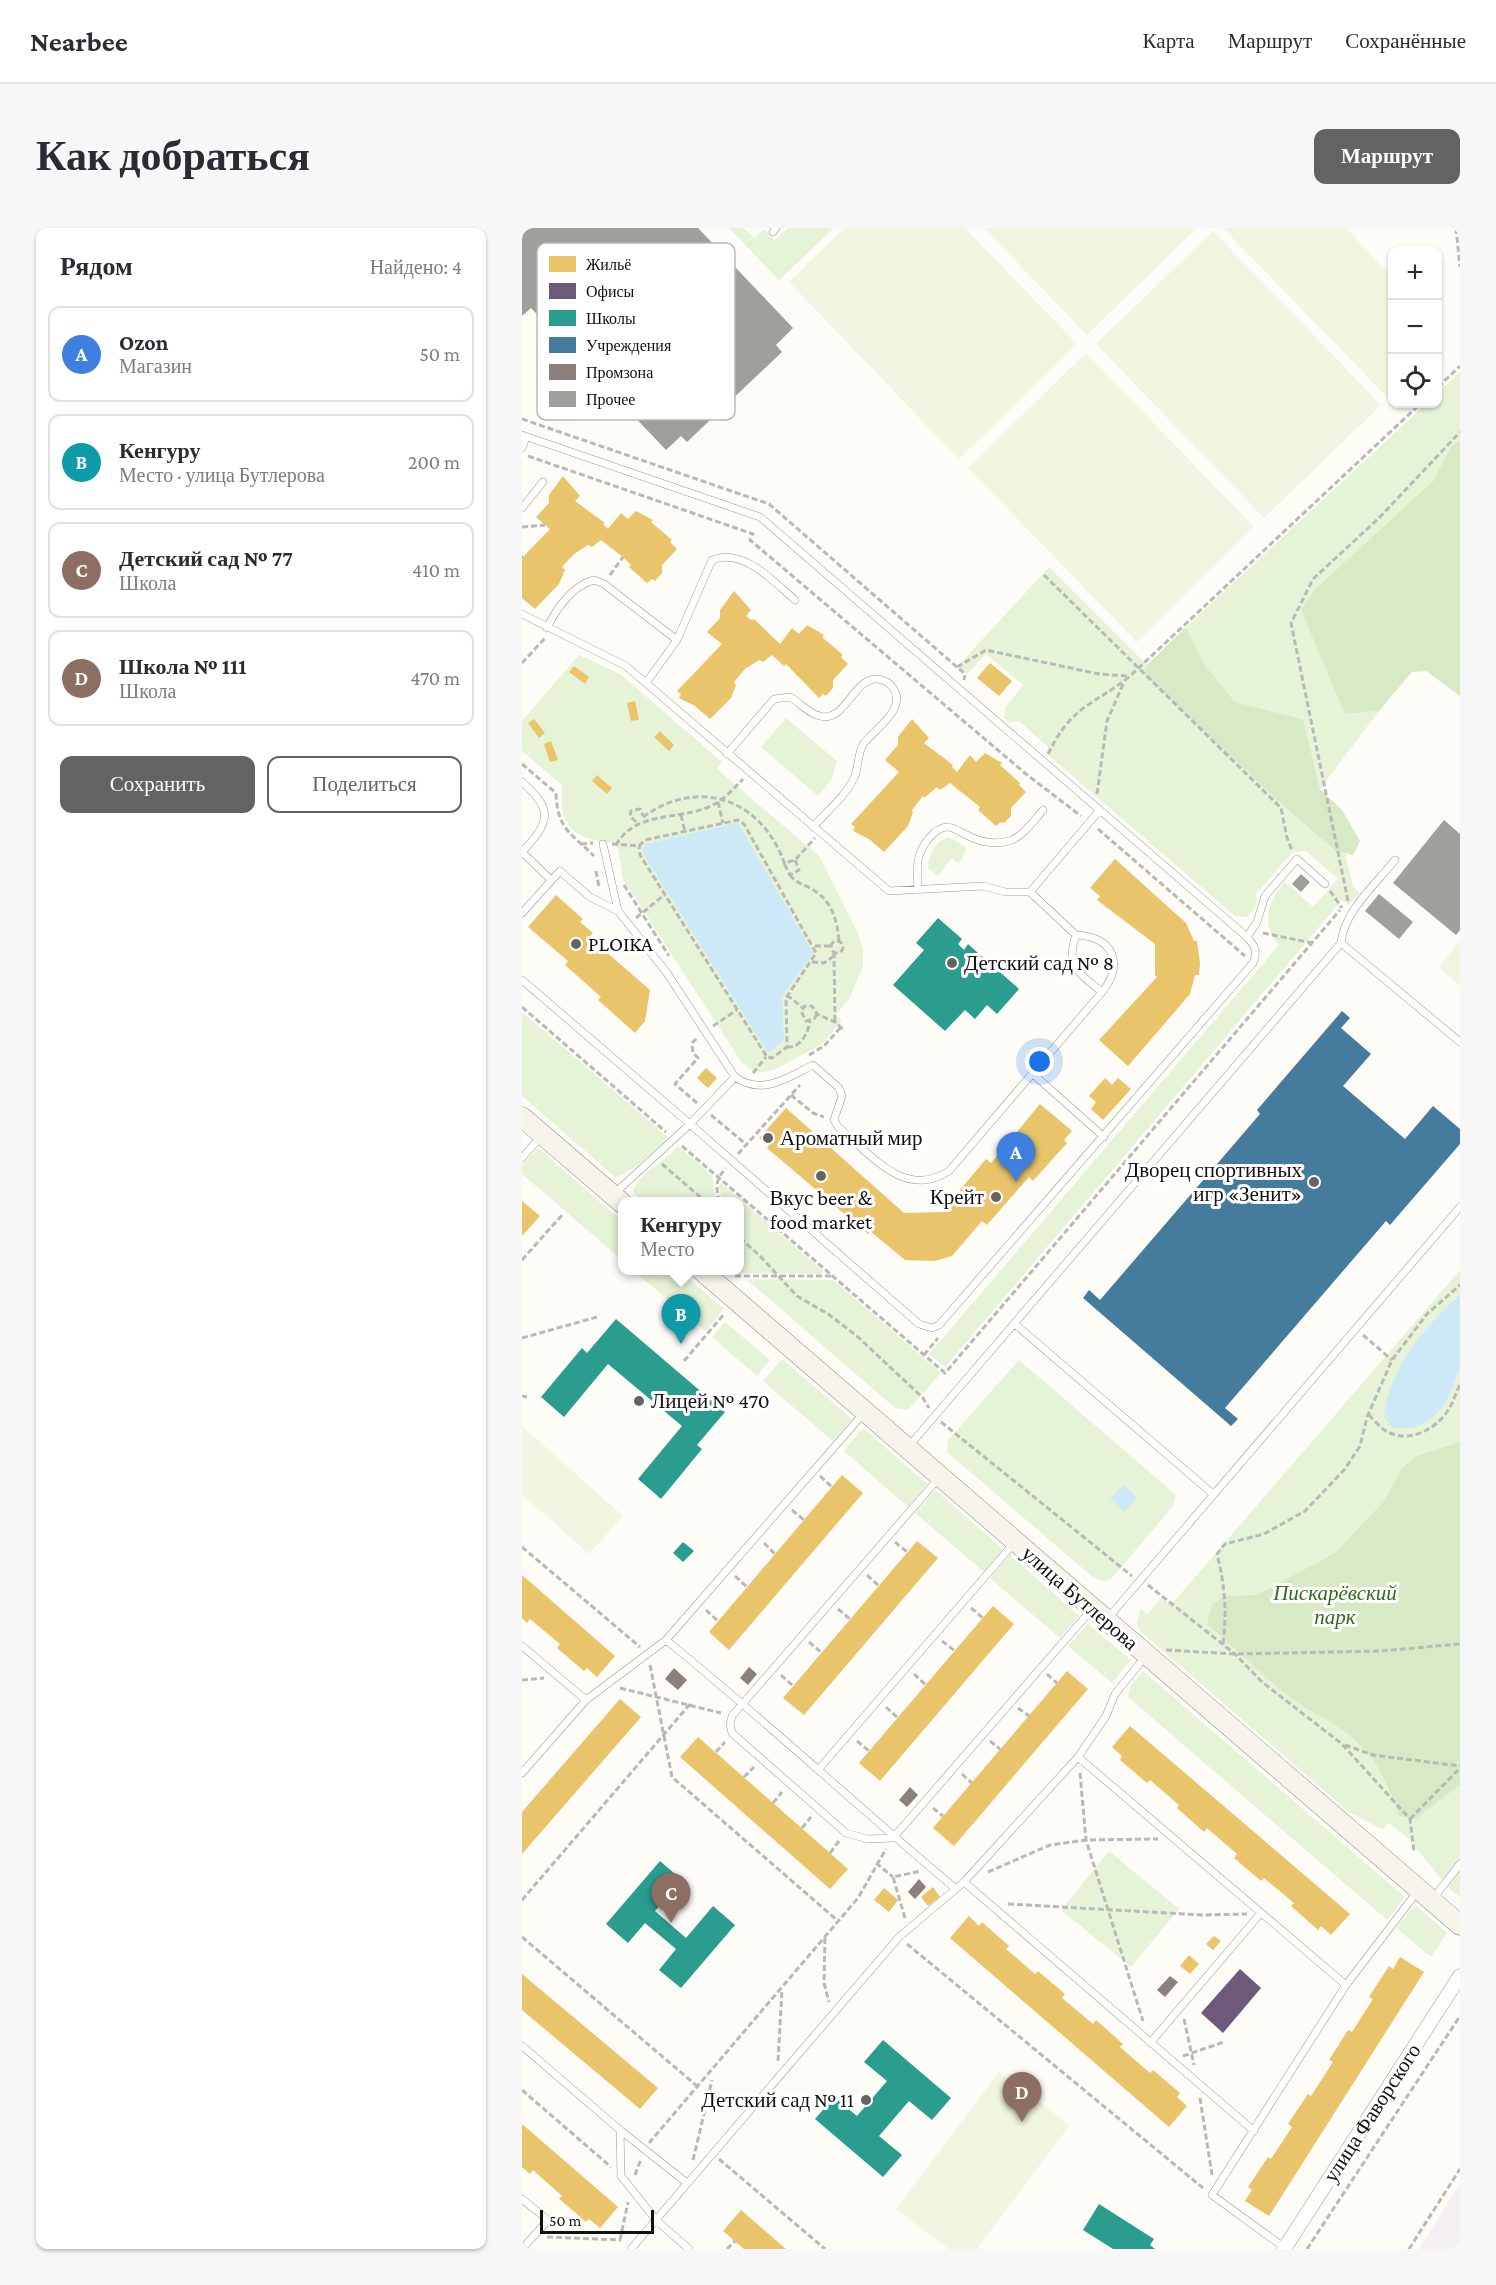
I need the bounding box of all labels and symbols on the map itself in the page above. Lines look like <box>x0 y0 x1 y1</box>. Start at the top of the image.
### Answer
legend <box>537 243 735 420</box>
text: Жильё <box>586 256 631 273</box>
text: Офисы <box>586 283 635 301</box>
text: Школы <box>586 310 636 327</box>
text: Учреждения <box>586 337 672 355</box>
text: Промзона <box>586 364 653 382</box>
text: Прочее <box>586 391 635 409</box>
place label: PLOIKA <box>588 932 653 956</box>
marker: PLOIKA <box>569 937 583 951</box>
place label: Детский сад № 8 <box>964 951 1114 975</box>
marker: Детский сад № 8 <box>945 956 959 970</box>
your location <box>1025 1047 1054 1076</box>
place label: Ароматный мир <box>780 1126 922 1150</box>
marker: Ароматный мир <box>761 1131 775 1145</box>
pin: A <box>996 1132 1036 1182</box>
place label: Дворец спортивных игр «Зенит» <box>1125 1158 1302 1206</box>
marker: Вкус beer & food market <box>814 1169 828 1183</box>
marker: Дворец спортивных игр «Зенит» <box>1307 1175 1321 1189</box>
place label: Крейт <box>930 1185 984 1209</box>
place label: Вкус beer & food market <box>770 1186 873 1234</box>
marker: Крейт <box>989 1190 1003 1204</box>
pin: B <box>662 1294 700 1344</box>
place label: Лицей № 470 <box>651 1389 770 1413</box>
marker: Лицей № 470 <box>632 1394 646 1408</box>
street label: улица Бутлерова <box>1017 1541 1144 1655</box>
park label: Пискарёвский парк <box>1272 1581 1397 1629</box>
pin: C <box>652 1874 690 1923</box>
street label: улица Фаворского <box>1318 2039 1426 2187</box>
pin: D <box>1002 2072 1042 2122</box>
place label: Детский сад № 11 <box>701 2088 854 2112</box>
marker: Детский сад № 11 <box>859 2093 873 2107</box>
scale bar <box>540 2207 654 2234</box>

